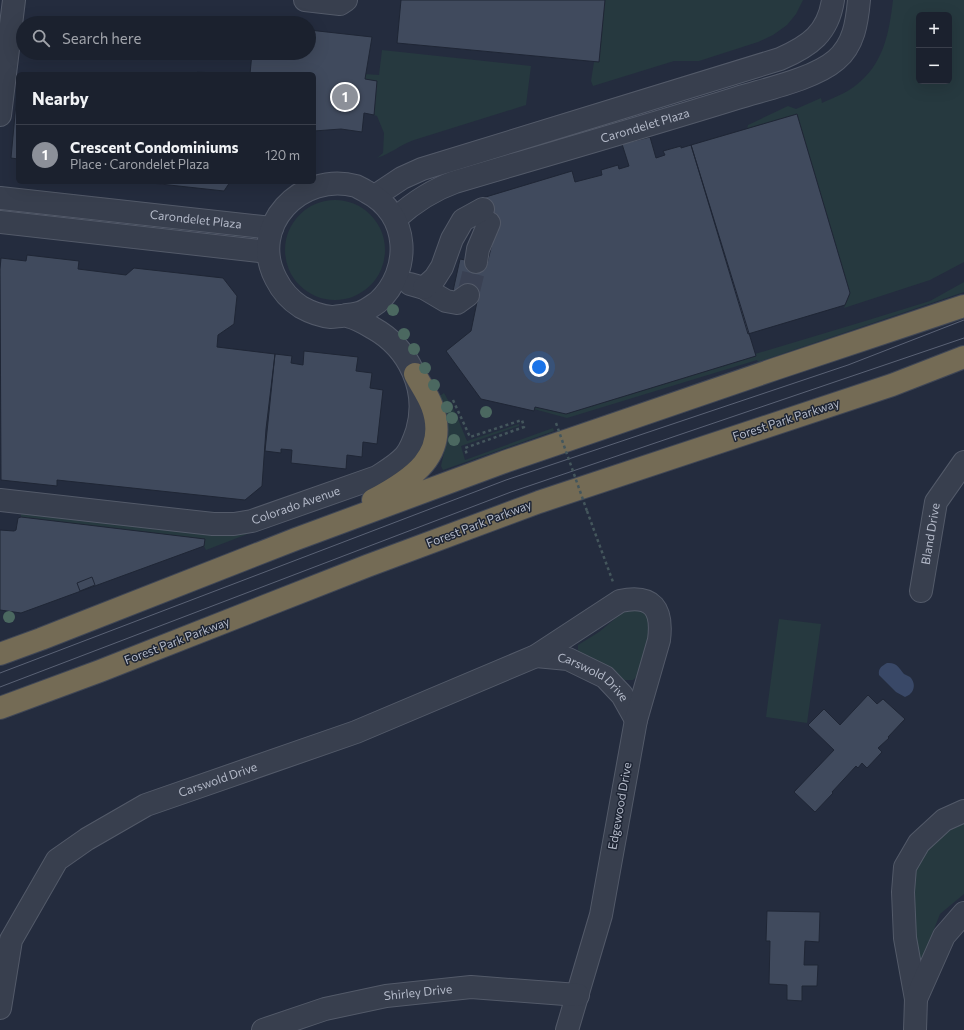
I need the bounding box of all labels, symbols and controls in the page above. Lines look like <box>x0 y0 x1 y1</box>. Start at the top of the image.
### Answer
map controls <box>916 12 952 84</box>
button: + <box>916 12 952 48</box>
search box <box>16 16 316 60</box>
icon: search <box>30 27 52 49</box>
text: Search here <box>62 29 141 47</box>
button: − <box>916 48 952 84</box>
pin: 1 <box>332 82 358 112</box>
text: Nearby <box>32 88 89 109</box>
street label: Carondelet Plaza <box>599 105 691 145</box>
text: Crescent Condominiums <box>70 138 239 156</box>
text: 1 <box>42 147 48 163</box>
text: 120 m <box>265 147 300 163</box>
text: Place · Carondelet Plaza <box>70 156 209 172</box>
street label: Carondelet Plaza <box>149 207 242 231</box>
your location <box>529 357 549 377</box>
street label: Forest Park Parkway <box>730 395 841 443</box>
street label: Colorado Avenue <box>249 483 342 527</box>
street label: Forest Park Parkway <box>424 497 533 550</box>
street label: Bland Drive <box>918 502 942 566</box>
street label: Forest Park Parkway <box>122 614 231 667</box>
street label: Carswold Drive <box>557 650 632 703</box>
street label: Carswold Drive <box>176 759 259 799</box>
street label: Edgewood Drive <box>604 761 634 851</box>
street label: Shirley Drive <box>383 981 453 1002</box>

